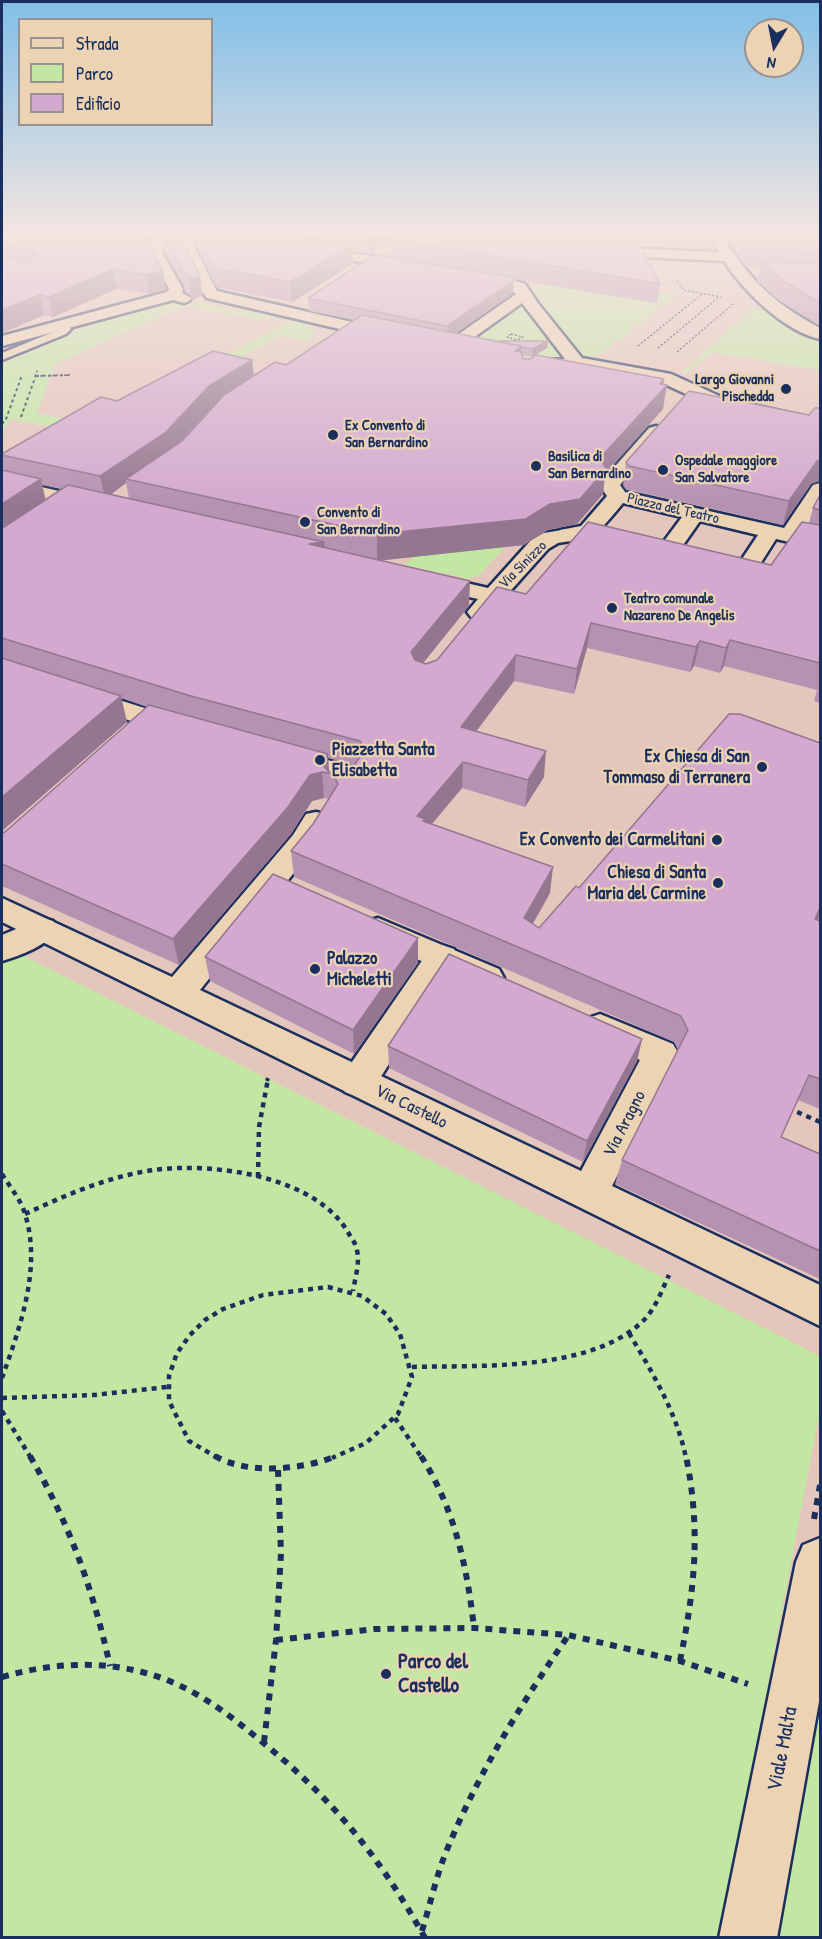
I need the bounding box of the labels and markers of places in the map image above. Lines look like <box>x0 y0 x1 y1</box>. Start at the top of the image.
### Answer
place label: Largo Giovanni Pischedda <box>695 371 774 406</box>
marker: Largo Giovanni Pischedda <box>779 382 793 396</box>
place label: Ex Convento di San Bernardino <box>345 417 428 452</box>
marker: Ex Convento di San Bernardino <box>326 428 340 442</box>
place label: Basilica di San Bernardino <box>548 448 631 483</box>
place label: Ospedale maggiore San Salvatore <box>675 452 777 487</box>
marker: Basilica di San Bernardino <box>529 459 543 473</box>
marker: Ospedale maggiore San Salvatore <box>656 463 670 477</box>
place label: Convento di San Bernardino <box>317 504 400 539</box>
marker: Convento di San Bernardino <box>298 515 312 529</box>
place label: Teatro comunale Nazareno De Angelis <box>624 590 735 625</box>
marker: Teatro comunale Nazareno De Angelis <box>605 601 619 615</box>
place label: Piazzetta Santa Elisabetta <box>332 739 435 782</box>
place label: Ex Chiesa di San Tommaso di Terranera <box>603 746 750 789</box>
marker: Piazzetta Santa Elisabetta <box>313 753 327 767</box>
marker: Ex Chiesa di San Tommaso di Terranera <box>755 760 769 774</box>
place label: Ex Convento dei Carmelitani <box>520 829 705 851</box>
marker: Ex Convento dei Carmelitani <box>710 833 724 847</box>
place label: Chiesa di Santa Maria del Carmine <box>588 862 706 904</box>
marker: Chiesa di Santa Maria del Carmine <box>711 876 725 890</box>
place label: Palazzo Micheletti <box>327 948 392 990</box>
marker: Palazzo Micheletti <box>308 962 322 976</box>
place label: Parco del Castello <box>398 1649 468 1699</box>
marker: Parco del Castello <box>379 1667 393 1681</box>

